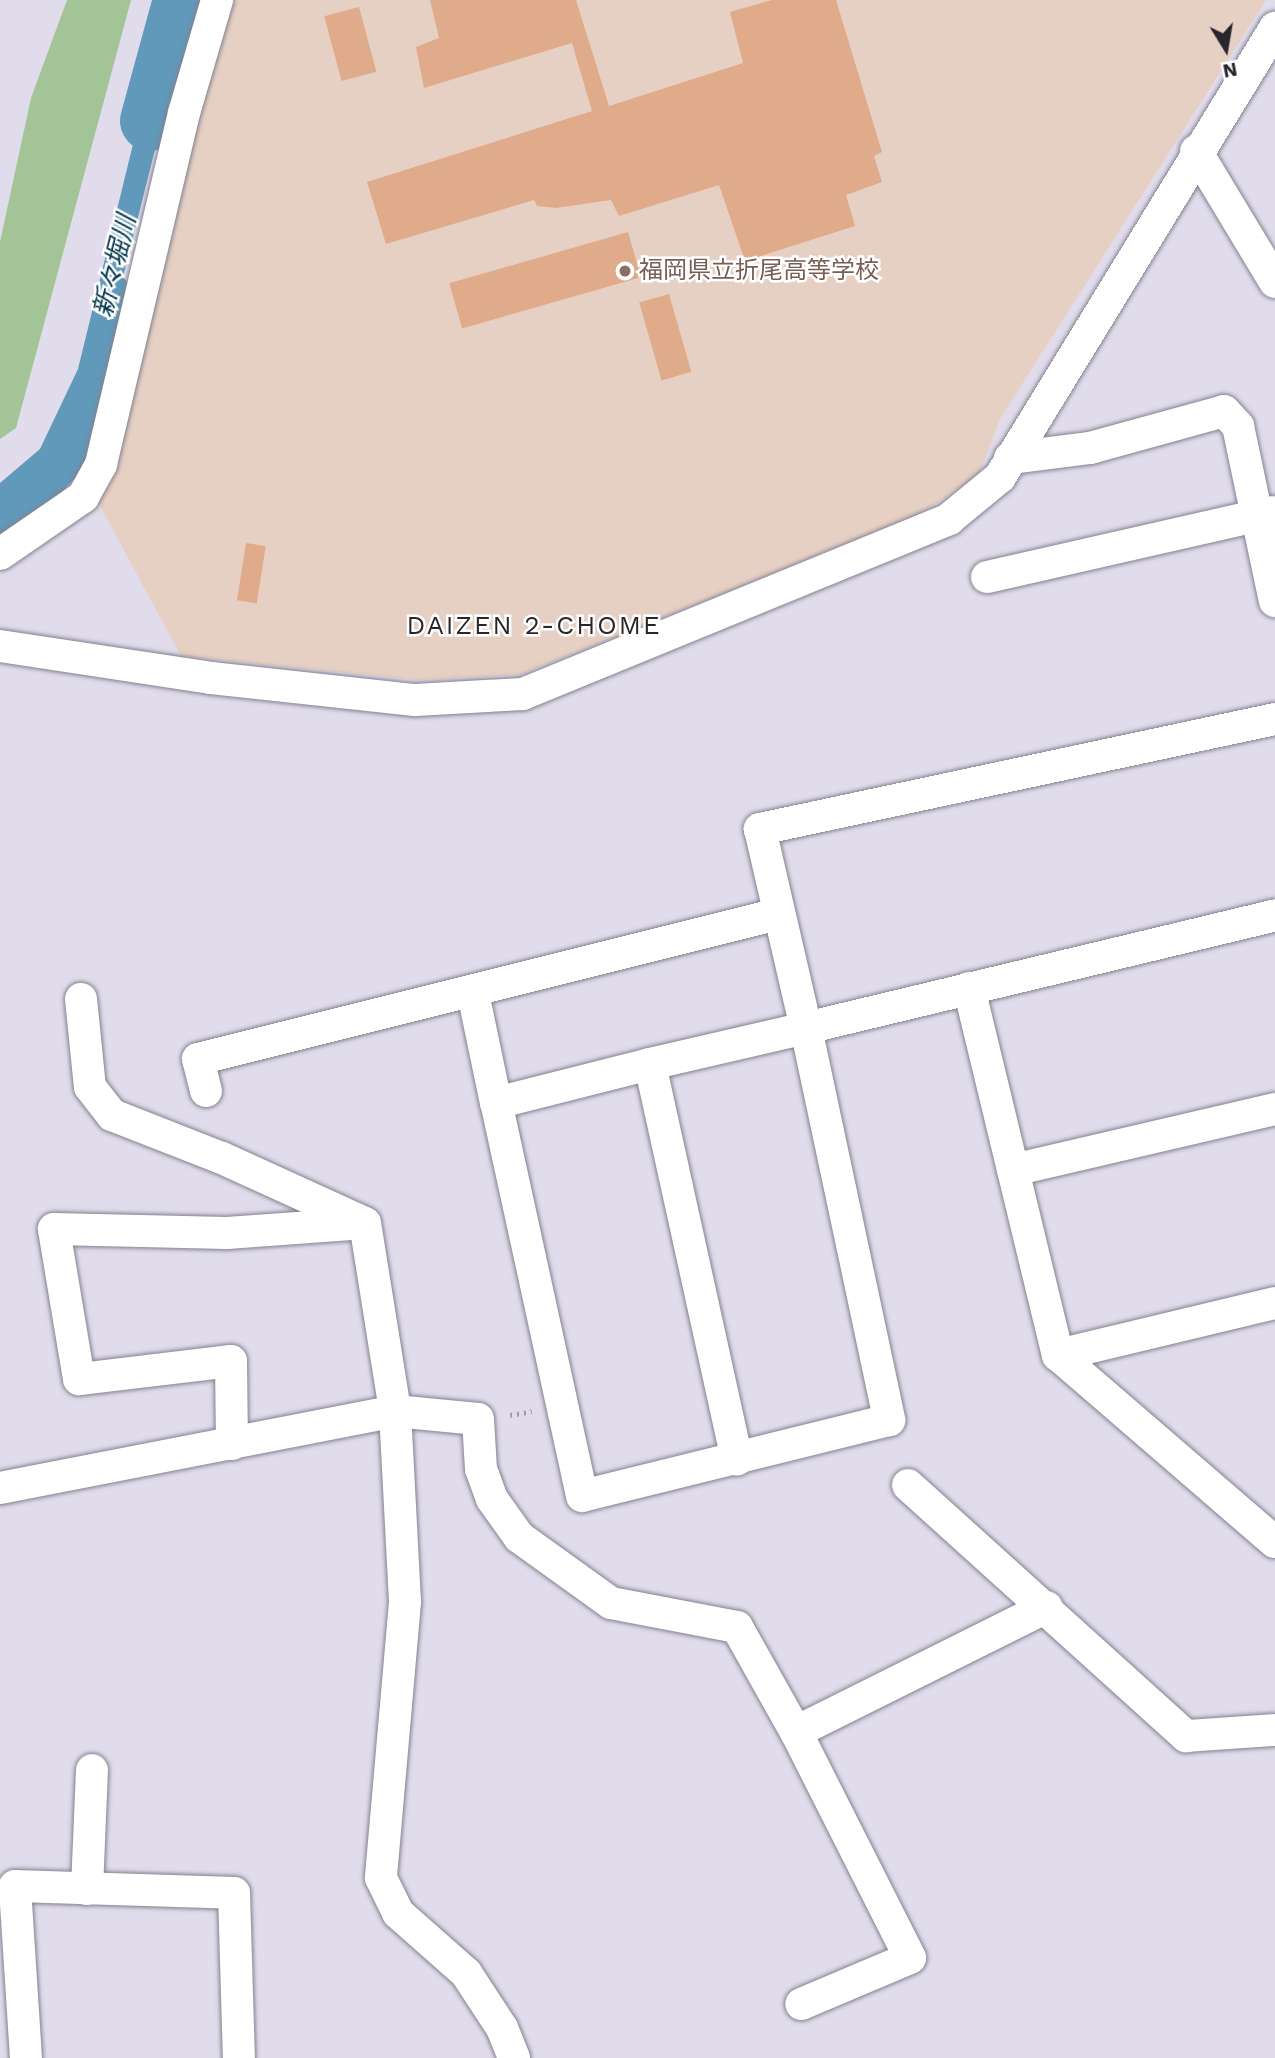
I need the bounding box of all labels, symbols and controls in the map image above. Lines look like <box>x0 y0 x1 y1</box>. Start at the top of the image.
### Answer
north arrow <box>1191 14 1261 84</box>
text: N <box>1221 57 1239 83</box>
water label: 新々堀川 <box>87 212 143 320</box>
place label: 福岡県立折尾高等学校 <box>639 257 879 285</box>
marker: 福岡県立折尾高等学校 <box>617 263 633 279</box>
district label: DAIZEN 2-CHOME <box>408 610 660 642</box>

